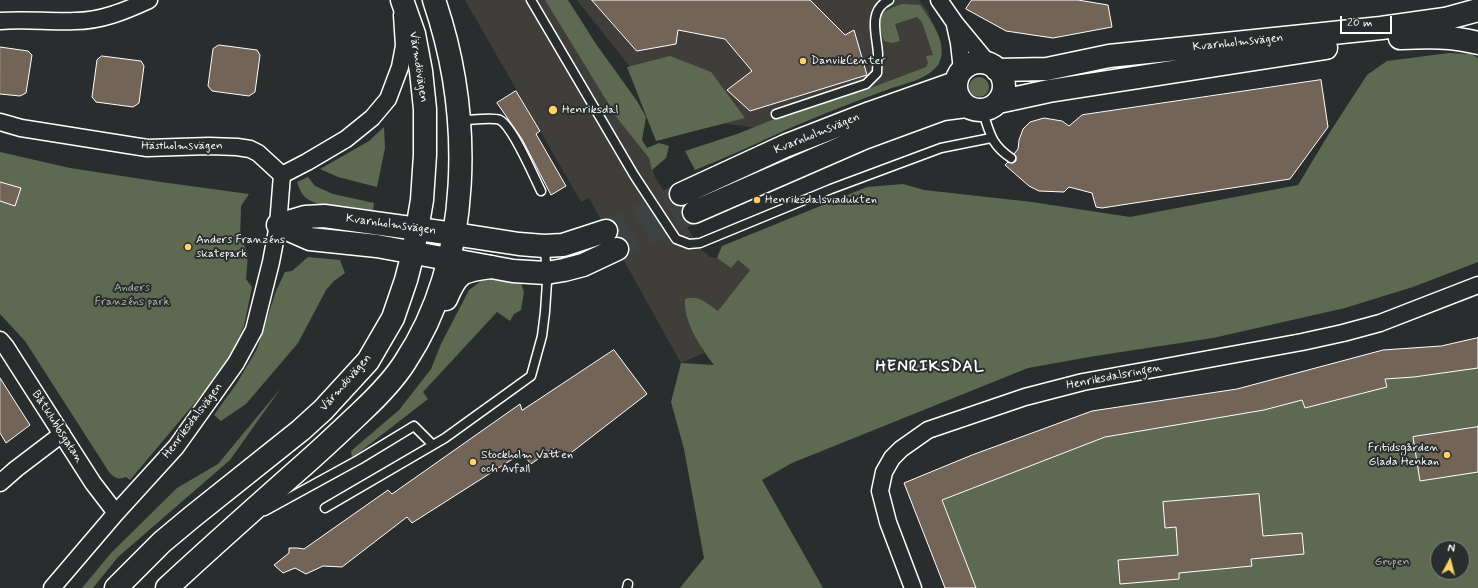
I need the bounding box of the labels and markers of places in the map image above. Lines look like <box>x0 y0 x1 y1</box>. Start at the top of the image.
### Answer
place label: DanvikCenter <box>811 54 885 68</box>
marker: DanvikCenter <box>798 56 808 66</box>
place label: Henriksdal <box>562 103 619 117</box>
marker: Henriksdal <box>547 104 559 116</box>
place label: Henriksdalsviadukten <box>765 193 877 207</box>
marker: Henriksdalsviadukten <box>752 195 762 205</box>
place label: Anders Franzéns skatepark <box>196 233 285 261</box>
marker: Anders Franzéns skatepark <box>183 242 193 252</box>
place label: Fritidsgården Glada Henkan <box>1368 441 1439 469</box>
place label: Stockholm Vatten och Avfall <box>481 448 573 476</box>
marker: Fritidsgården Glada Henkan <box>1442 450 1452 460</box>
marker: Stockholm Vatten och Avfall <box>468 457 478 467</box>

